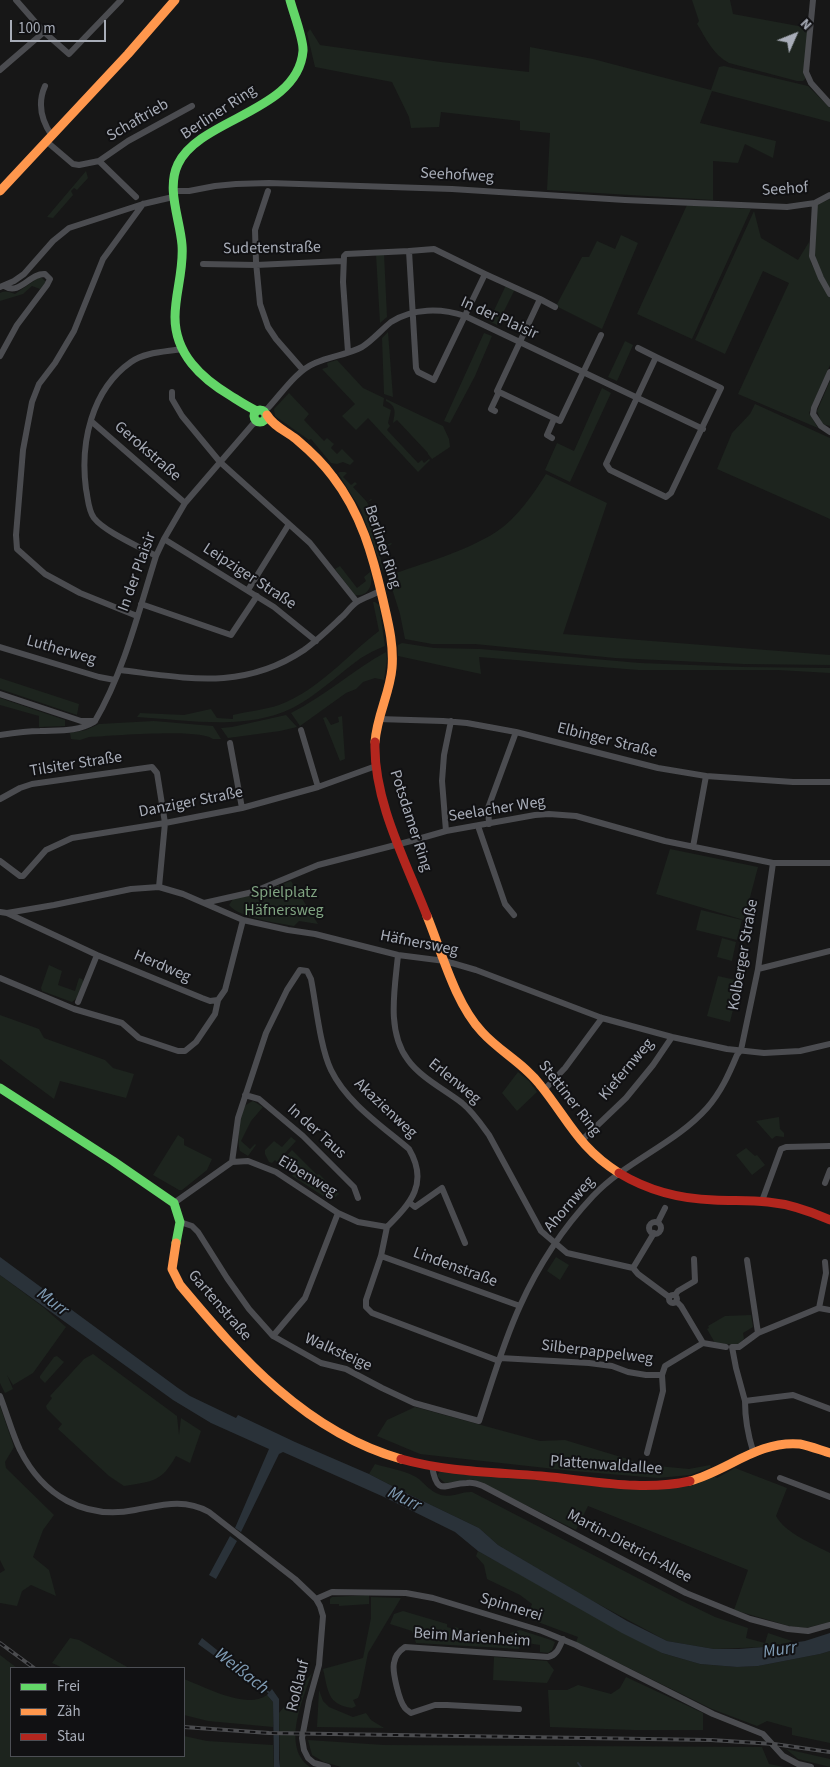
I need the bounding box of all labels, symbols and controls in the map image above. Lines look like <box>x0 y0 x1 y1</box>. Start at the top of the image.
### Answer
scale bar <box>12 10 109 42</box>
north arrow <box>770 10 820 60</box>
text: N <box>795 14 816 35</box>
text: 100 m <box>18 18 56 39</box>
street label: Berliner Ring <box>178 81 260 145</box>
street label: Schaftrieb <box>104 96 172 146</box>
street label: Seehofweg <box>420 164 494 188</box>
street label: Seehof <box>761 179 809 201</box>
street label: Sudetenstraße <box>223 239 321 259</box>
street label: In der Plaisir <box>457 293 541 345</box>
street label: Gerokstraße <box>110 418 184 486</box>
street label: Berliner Ring <box>360 503 404 591</box>
street label: In der Plaisir <box>115 530 161 614</box>
street label: Leipziger Straße <box>199 540 299 614</box>
street label: Lutherweg <box>24 632 98 670</box>
street label: Elbinger Straße <box>555 719 659 763</box>
street label: Tilsiter Straße <box>29 748 123 782</box>
street label: Potsdamer Ring <box>385 768 435 874</box>
street label: Danziger Straße <box>137 783 245 823</box>
street label: Seelacher Weg <box>447 793 547 827</box>
park label: Spielplatz Häfnersweg <box>244 883 324 921</box>
street label: Kolberger Straße <box>725 898 763 1012</box>
street label: Häfnersweg <box>378 927 460 961</box>
street label: Herdweg <box>131 946 193 988</box>
street label: Kiefernweg <box>595 1035 659 1105</box>
street label: Erlenweg <box>424 1055 484 1109</box>
street label: Stettiner Ring <box>533 1057 605 1141</box>
street label: Akazienweg <box>349 1075 421 1143</box>
street label: In der Taus <box>283 1101 349 1163</box>
street label: Eibenweg <box>274 1152 340 1202</box>
street label: Ahornweg <box>541 1173 599 1237</box>
street label: Lindenstraße <box>410 1244 500 1292</box>
street label: Gartenstraße <box>183 1267 255 1345</box>
water label: Murr <box>32 1284 72 1322</box>
street label: Walksteige <box>301 1330 375 1376</box>
street label: Silberpappelweg <box>540 1337 654 1369</box>
street label: Plattenwaldallee <box>549 1453 663 1479</box>
water label: Murr <box>384 1483 424 1517</box>
street label: Martin-Dietrich-Allee <box>563 1506 695 1588</box>
street label: Spinnerei <box>478 1589 544 1627</box>
street label: Beim Marienheim <box>413 1624 531 1652</box>
water label: Murr <box>761 1638 799 1664</box>
water label: Weißach <box>209 1644 273 1700</box>
street label: Roßlauf <box>283 1658 315 1714</box>
legend <box>10 1667 185 1757</box>
text: Frei <box>57 1676 80 1697</box>
text: Zäh <box>57 1701 81 1722</box>
text: Stau <box>57 1726 85 1747</box>

